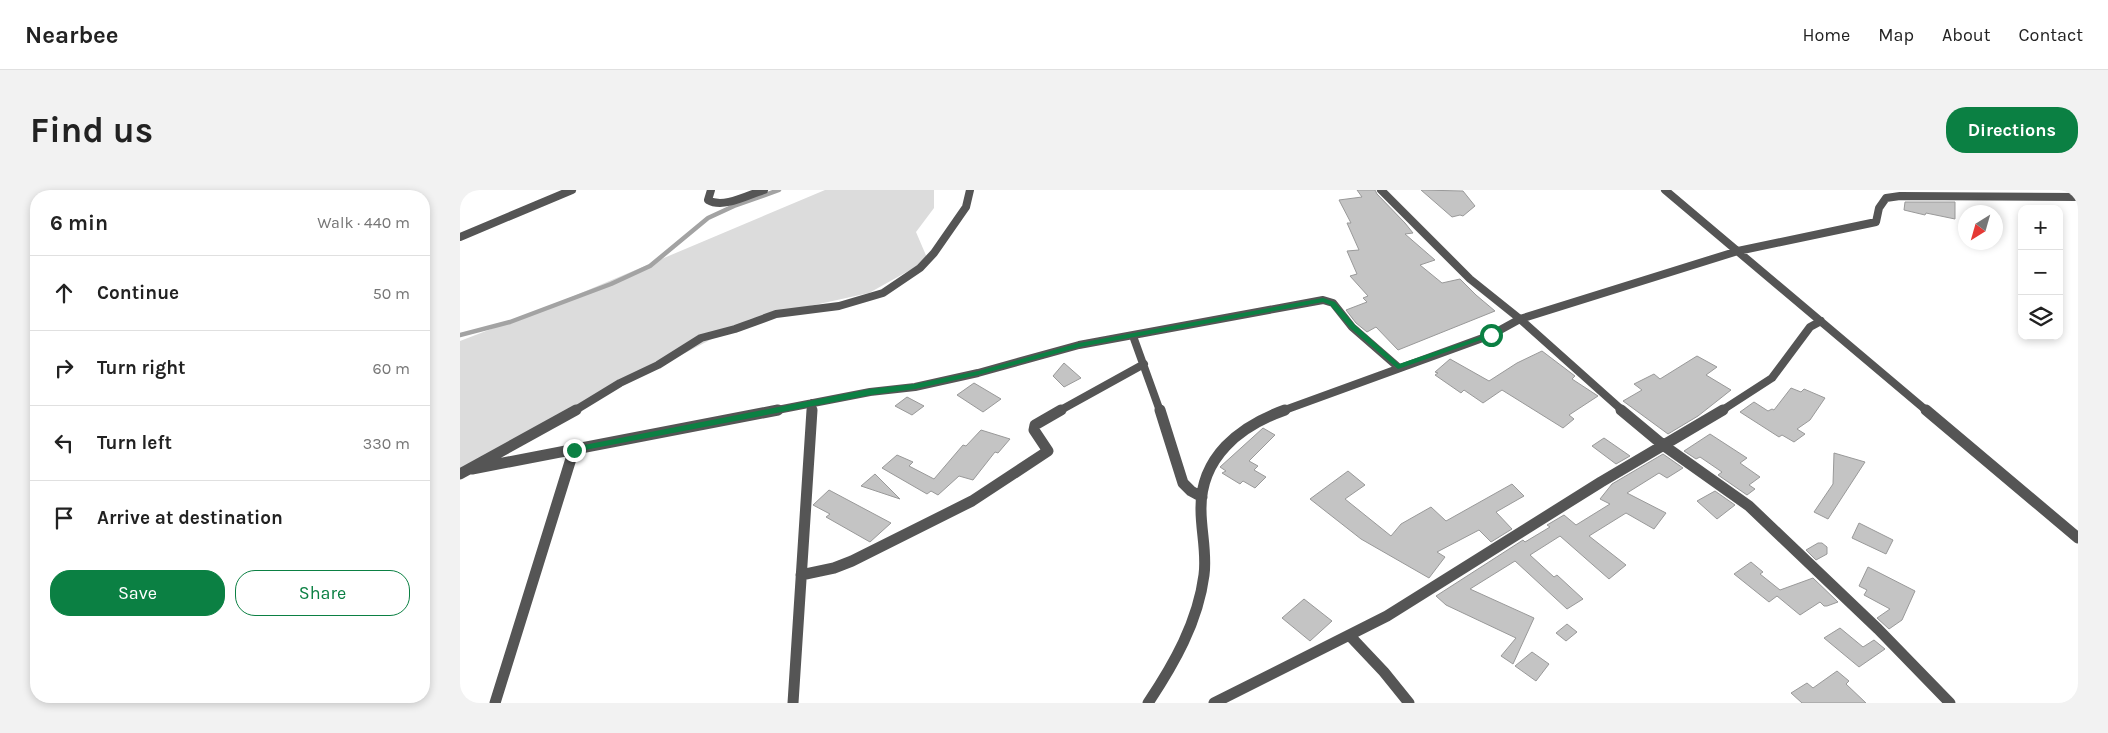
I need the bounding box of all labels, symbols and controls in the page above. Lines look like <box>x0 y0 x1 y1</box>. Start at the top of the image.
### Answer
text: Nearbee <box>25 21 119 49</box>
text: Home <box>1802 24 1850 46</box>
text: Map <box>1878 24 1914 46</box>
text: About <box>1942 24 1991 46</box>
text: Contact <box>2019 24 2083 46</box>
button: Directions <box>1946 107 2078 153</box>
text: Find us <box>30 110 153 151</box>
north arrow <box>1958 205 2003 250</box>
map controls <box>2018 205 2063 340</box>
button: + <box>2018 205 2063 250</box>
text: 6 min <box>50 211 108 235</box>
text: Walk · 440 m <box>317 213 410 232</box>
button: − <box>2018 250 2063 295</box>
icon: ahead <box>50 279 78 307</box>
text: Continue <box>97 282 179 304</box>
text: 50 m <box>373 284 410 303</box>
button: layers <box>2018 295 2063 340</box>
route start <box>1480 324 1503 347</box>
icon: right <box>50 354 78 382</box>
text: Turn right <box>97 357 186 379</box>
text: 60 m <box>373 359 410 378</box>
icon: left <box>50 429 78 457</box>
text: Turn left <box>97 432 172 454</box>
text: 330 m <box>363 434 410 453</box>
route end <box>563 439 586 462</box>
icon: arrive <box>50 504 78 532</box>
text: Arrive at destination <box>97 507 283 529</box>
button: Save <box>50 570 225 616</box>
button: Share <box>235 570 410 616</box>

